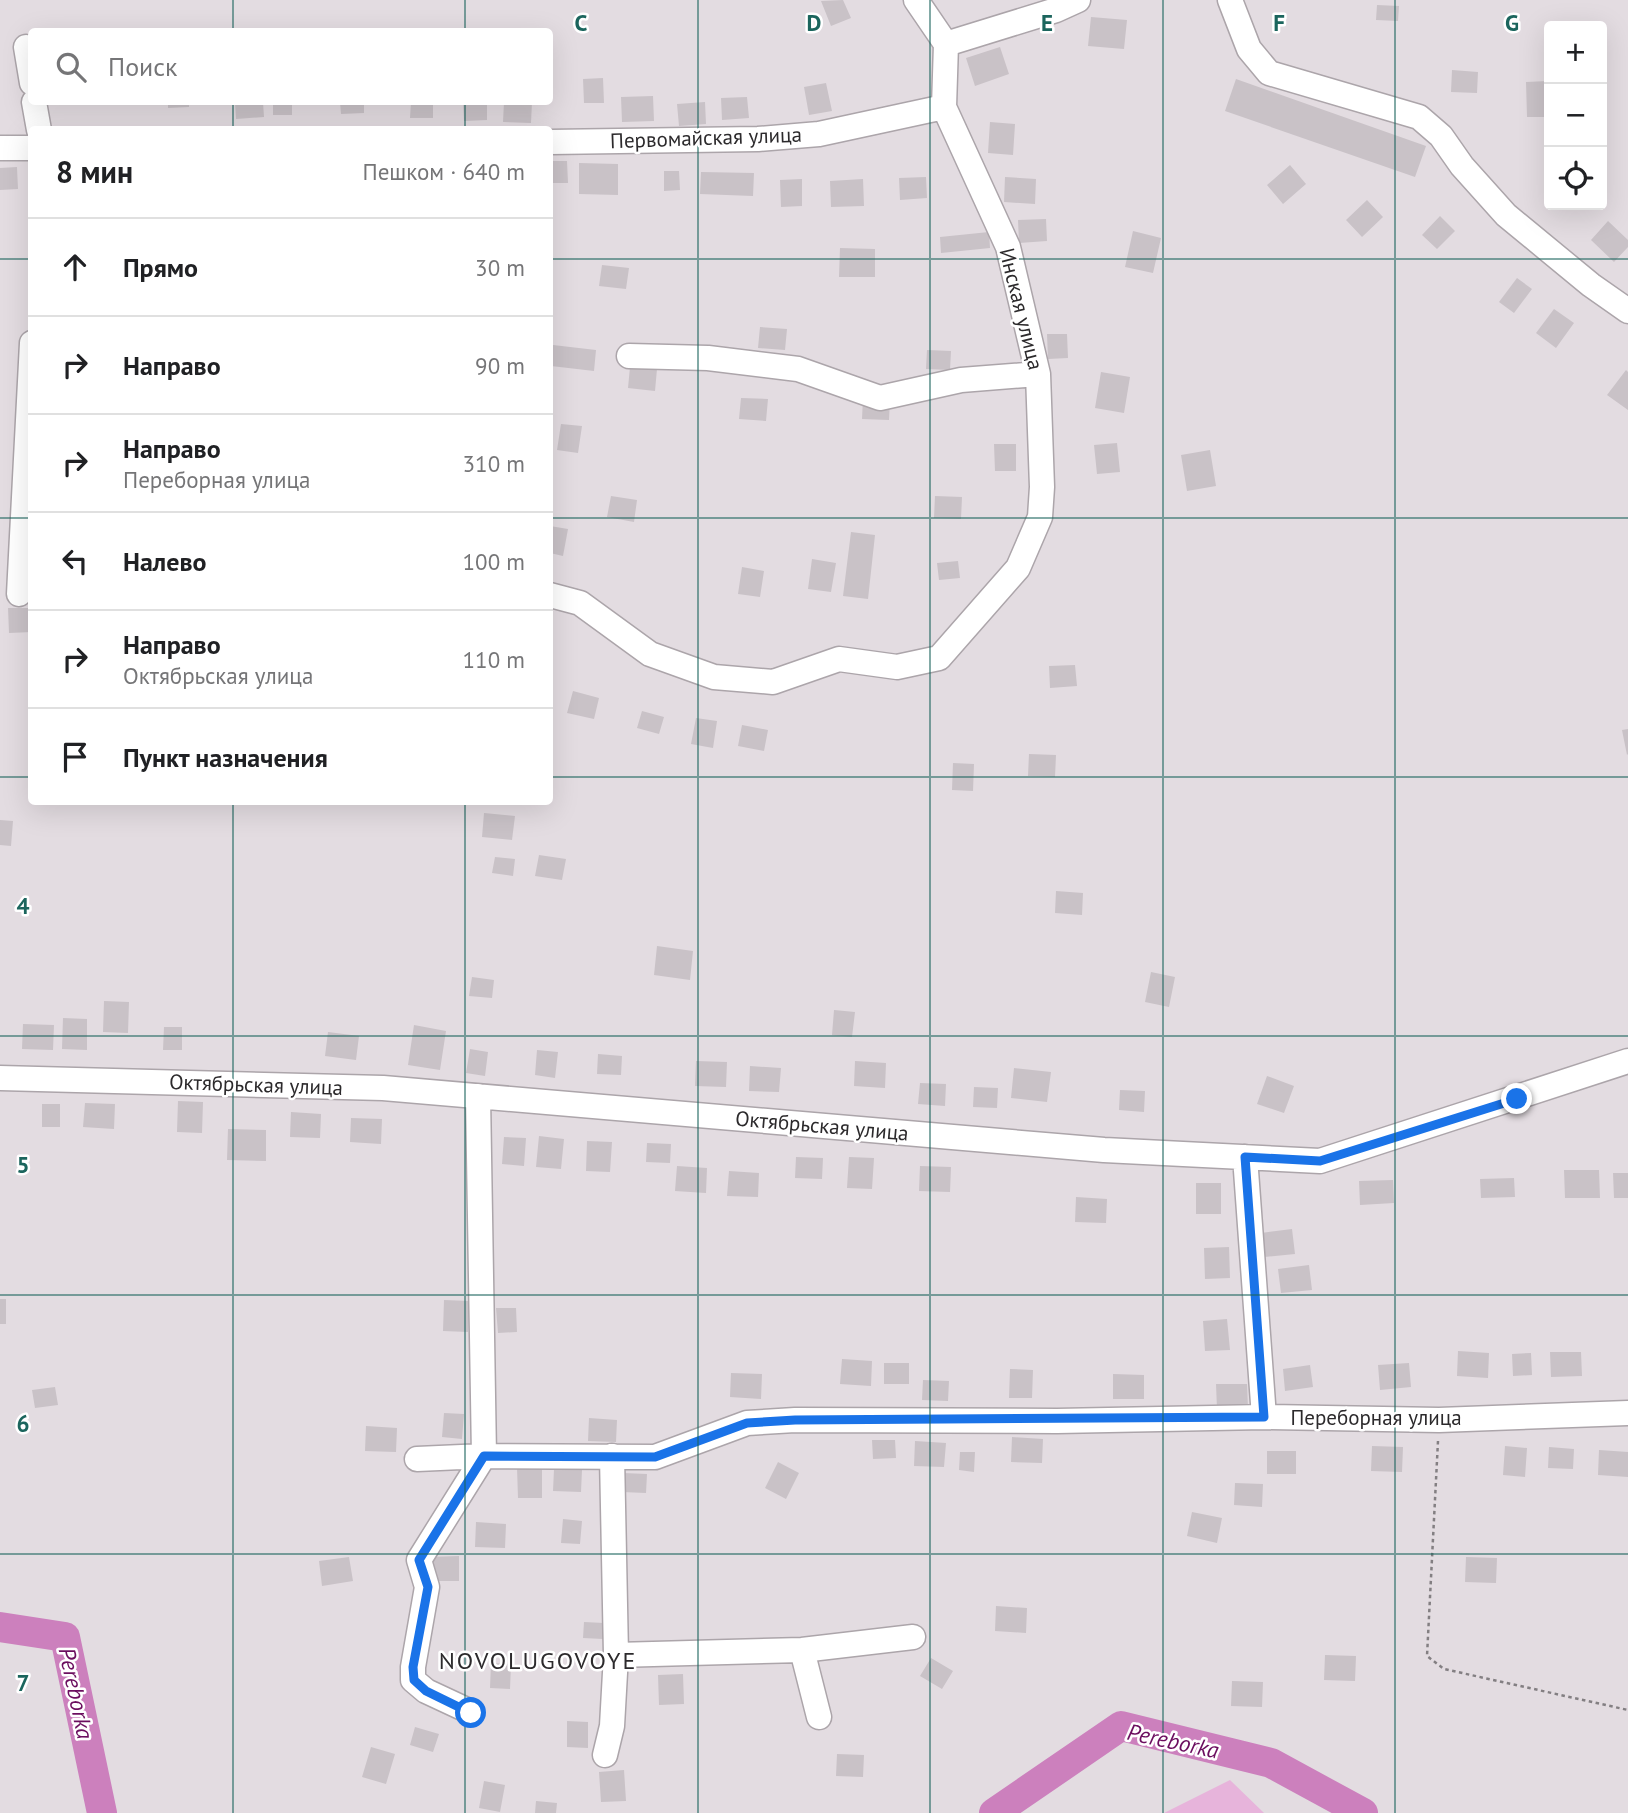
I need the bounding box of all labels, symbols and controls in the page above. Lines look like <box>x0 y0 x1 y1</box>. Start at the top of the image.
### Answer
text: C <box>575 8 588 37</box>
text: D <box>807 8 821 37</box>
text: E <box>1041 8 1053 37</box>
text: F <box>1273 8 1285 37</box>
text: G <box>1505 8 1519 37</box>
map controls <box>1544 21 1607 210</box>
button: + <box>1544 21 1607 84</box>
search box <box>28 28 553 105</box>
icon: search <box>52 48 90 86</box>
text: Поиск <box>108 50 177 83</box>
button: − <box>1544 84 1607 147</box>
street label: Первомайская улица <box>610 121 802 154</box>
button: locate <box>1544 147 1607 210</box>
text: 8 мин <box>56 152 133 191</box>
text: Пешком · 640 m <box>362 157 525 186</box>
street label: Инская улица <box>993 245 1050 373</box>
icon: ahead <box>56 248 94 286</box>
text: Прямо <box>123 251 198 284</box>
text: 30 m <box>475 253 525 282</box>
icon: right <box>56 346 94 384</box>
text: Направо <box>123 349 221 382</box>
text: 90 m <box>475 351 525 380</box>
text: Направо <box>123 432 221 465</box>
icon: right <box>56 444 94 482</box>
text: 310 m <box>463 449 525 478</box>
text: Переборная улица <box>123 465 311 494</box>
icon: left <box>56 542 94 580</box>
text: Налево <box>123 545 207 578</box>
text: 100 m <box>463 547 525 576</box>
text: Направо <box>123 628 221 661</box>
icon: right <box>56 640 94 678</box>
text: 110 m <box>463 645 525 674</box>
text: Октябрьская улица <box>123 661 313 690</box>
icon: arrive <box>56 738 94 776</box>
text: Пункт назначения <box>123 741 328 774</box>
text: 4 <box>16 891 30 920</box>
street label: Октябрьская улица <box>169 1068 343 1101</box>
route end <box>1501 1083 1532 1114</box>
street label: Октябрьская улица <box>734 1104 910 1147</box>
text: 5 <box>16 1150 30 1179</box>
street label: Переборная улица <box>1290 1404 1462 1431</box>
text: 6 <box>16 1409 30 1438</box>
water label: Pereborka <box>53 1644 100 1741</box>
district label: NOVOLUGOVOYE <box>439 1645 637 1676</box>
text: 7 <box>16 1668 30 1697</box>
route start <box>455 1697 486 1728</box>
water label: Pereborka <box>1125 1717 1222 1764</box>

